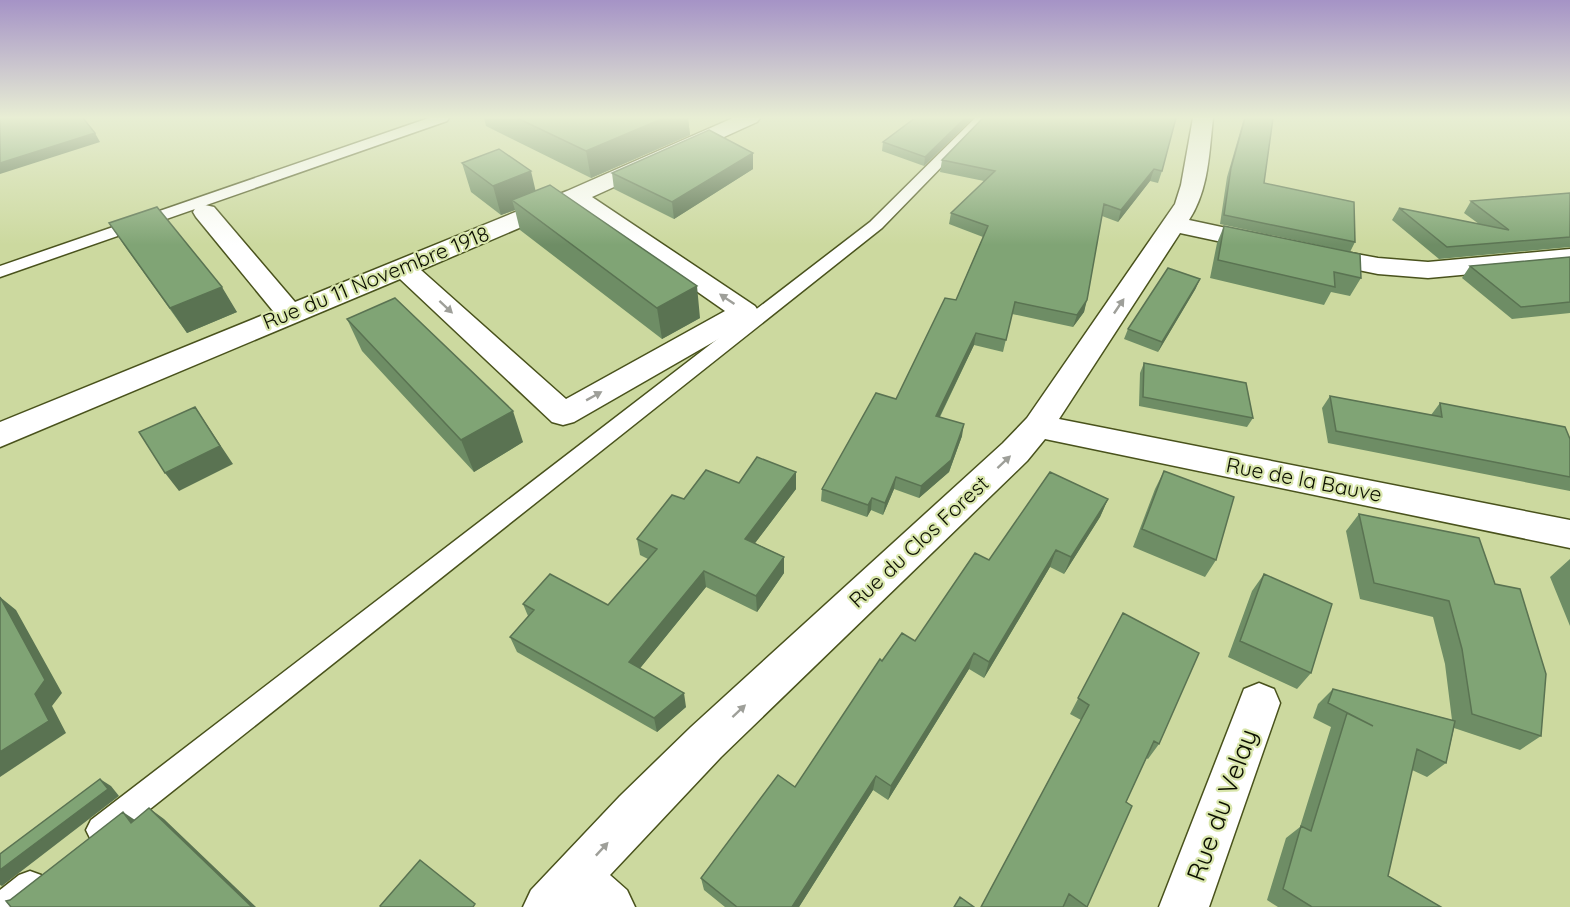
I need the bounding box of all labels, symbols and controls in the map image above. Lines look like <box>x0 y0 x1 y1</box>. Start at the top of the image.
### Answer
street label: Rue du 11 Novembre 1918 <box>259 220 493 334</box>
one-way arrow <box>719 294 735 305</box>
one-way arrow <box>1114 297 1125 314</box>
one-way arrow <box>438 300 453 313</box>
one-way arrow <box>586 391 602 402</box>
street label: Rue de la Bauve <box>1224 451 1384 507</box>
one-way arrow <box>996 456 1011 469</box>
street label: Rue du Clos Forest <box>843 470 994 613</box>
one-way arrow <box>732 704 746 718</box>
street label: Rue du Velay <box>1179 724 1264 886</box>
one-way arrow <box>595 842 608 857</box>

